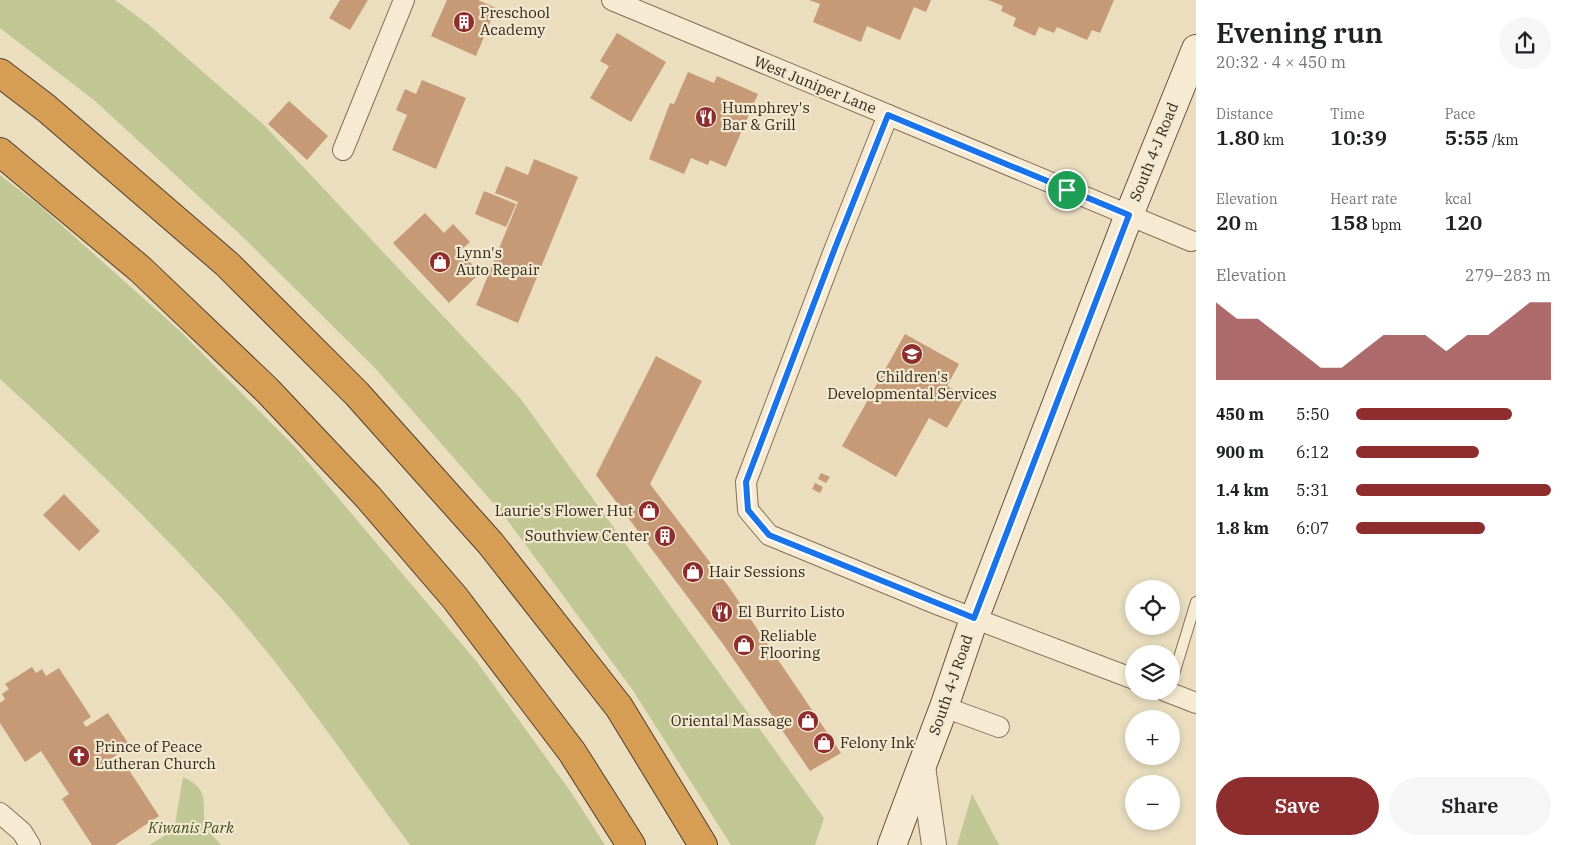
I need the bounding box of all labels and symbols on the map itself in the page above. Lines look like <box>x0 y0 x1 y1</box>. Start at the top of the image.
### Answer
place label: Preschool Academy <box>480 3 550 39</box>
building icon: Preschool Academy <box>452 10 476 34</box>
street label: West Juniper Lane <box>751 51 879 118</box>
place label: Humphrey's Bar & Grill <box>722 98 810 134</box>
street label: South 4-J Road <box>1125 100 1182 204</box>
restaurant icon: Humphrey's Bar & Grill <box>694 105 718 129</box>
pin <box>1046 169 1088 211</box>
place label: Lynn's Auto Repair <box>456 243 540 279</box>
shop icon: Lynn's Auto Repair <box>428 250 452 274</box>
school or university icon: Children's Developmental Services <box>900 342 924 366</box>
place label: Children's Developmental Services <box>827 367 997 403</box>
shop icon: Laurie's Flower Hut <box>637 499 661 523</box>
place label: Laurie's Flower Hut <box>495 501 633 520</box>
building icon: Southview Center <box>653 524 677 548</box>
place label: Southview Center <box>525 526 649 545</box>
shop icon: Hair Sessions <box>681 560 705 584</box>
place label: Hair Sessions <box>709 562 805 581</box>
restaurant icon: El Burrito Listo <box>710 600 734 624</box>
place label: El Burrito Listo <box>738 602 845 621</box>
place label: Reliable Flooring <box>760 626 820 662</box>
street label: South 4-J Road <box>924 632 977 738</box>
shop icon: Reliable Flooring <box>732 633 756 657</box>
shop icon: Oriental Massage <box>796 709 820 733</box>
place label: Oriental Massage <box>671 711 792 730</box>
shop icon: Felony Ink <box>812 731 836 755</box>
place label: Felony Ink <box>840 733 914 752</box>
place label: Prince of Peace Lutheran Church <box>95 737 216 773</box>
church icon: Prince of Peace Lutheran Church <box>67 744 91 768</box>
park label: Kiwanis Park <box>147 818 234 837</box>

